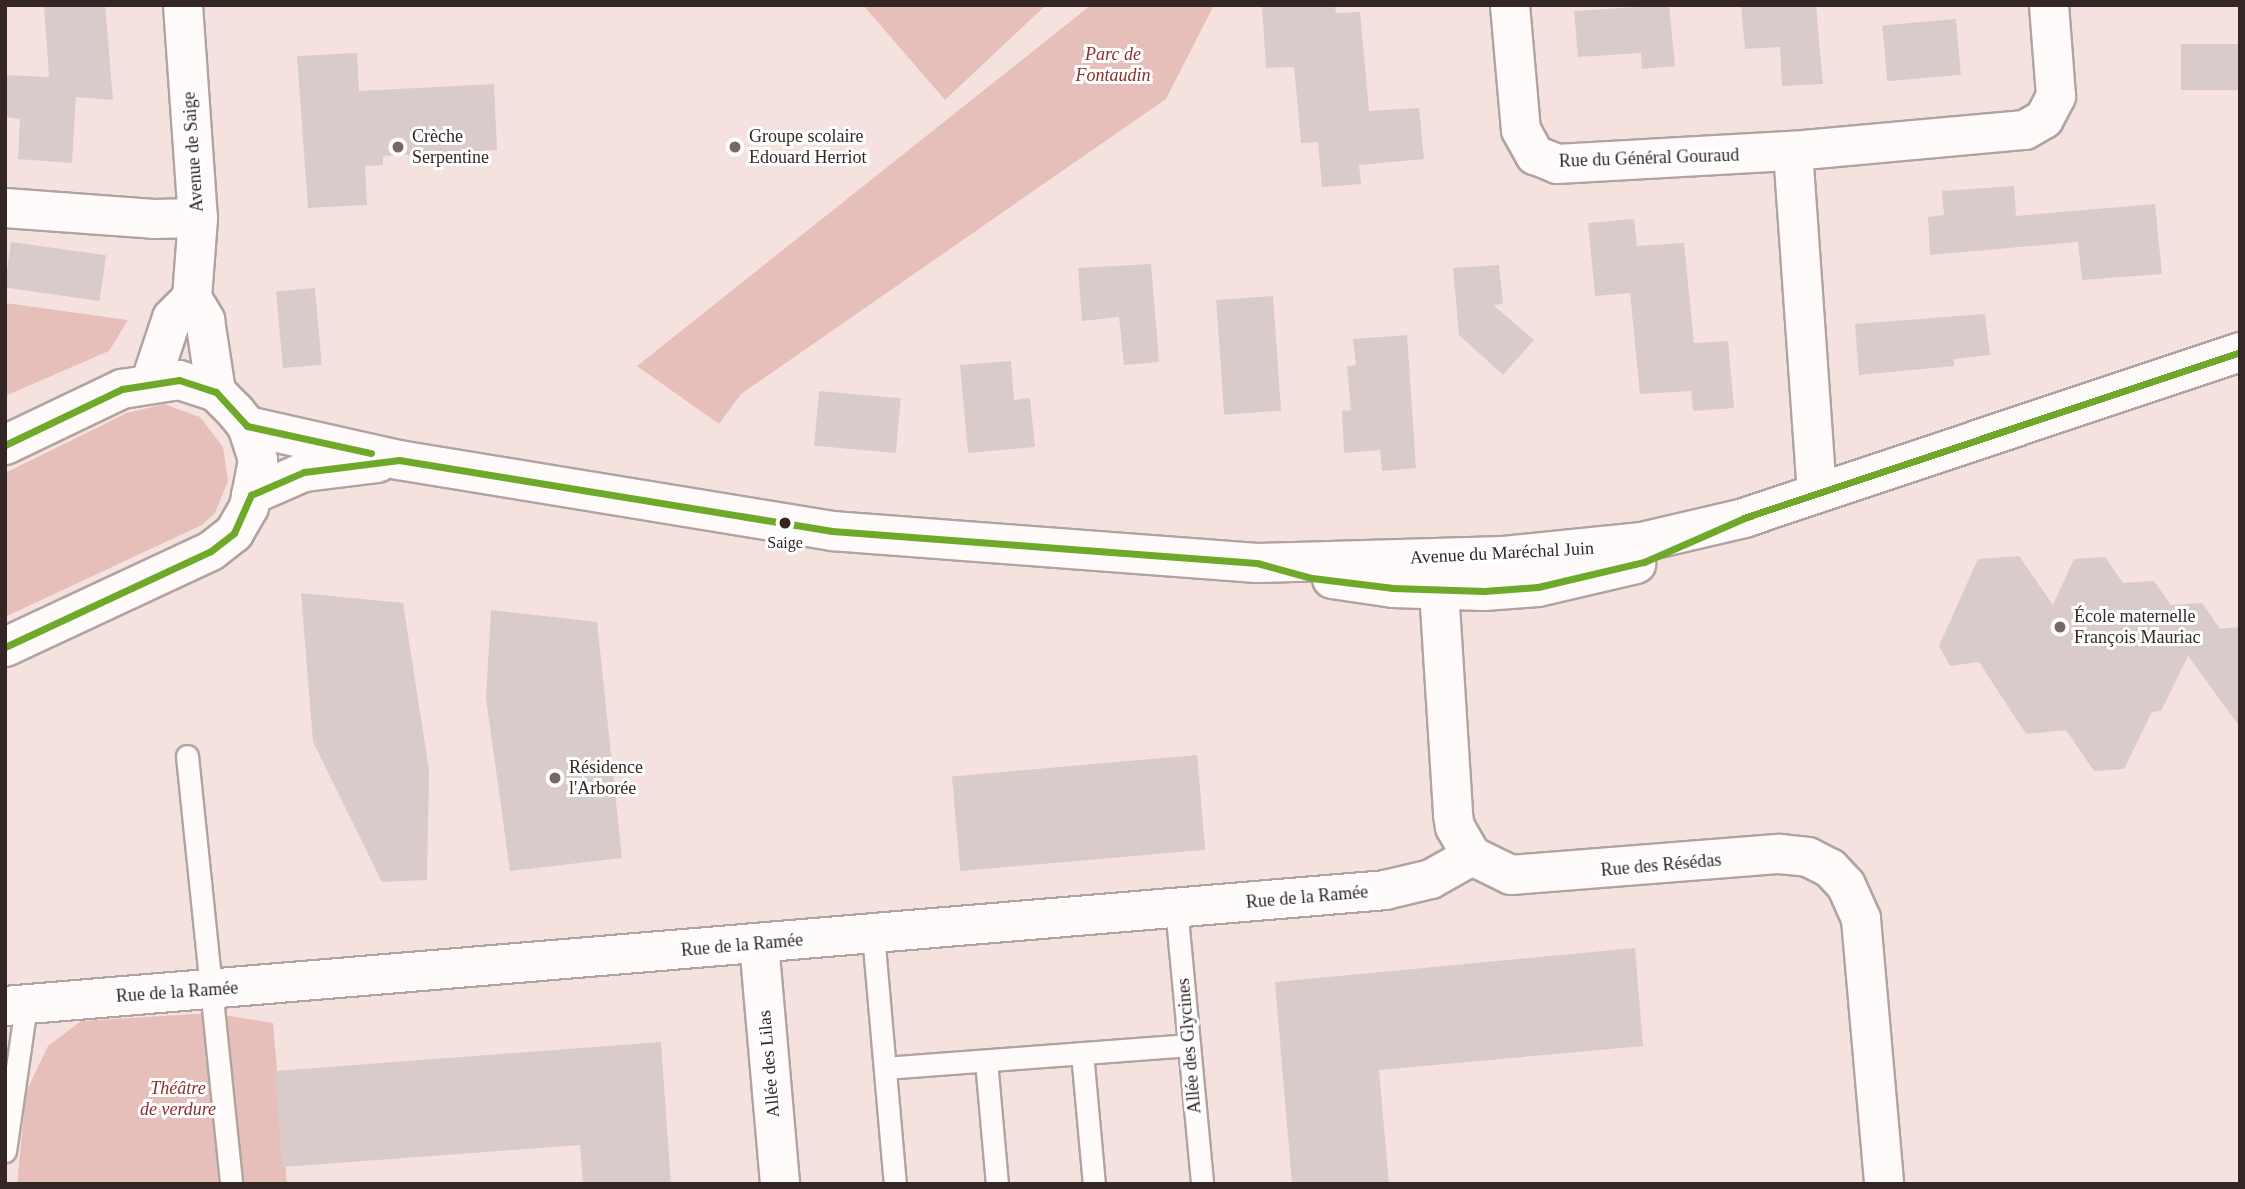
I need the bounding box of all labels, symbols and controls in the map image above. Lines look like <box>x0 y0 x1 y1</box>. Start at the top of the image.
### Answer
park label: Parc de Fontaudin <box>1076 44 1150 86</box>
street label: Avenue de Saige <box>178 91 208 213</box>
place label: Crèche Serpentine <box>412 126 489 168</box>
place label: Groupe scolaire Edouard Herriot <box>749 126 866 168</box>
marker: Crèche Serpentine <box>390 139 406 155</box>
marker: Groupe scolaire Edouard Herriot <box>727 139 743 155</box>
street label: Rue du Général Gouraud <box>1558 144 1740 172</box>
marker: Saige <box>778 516 792 530</box>
place label: Saige <box>767 533 803 553</box>
street label: Avenue du Maréchal Juin <box>1410 537 1594 569</box>
place label: École maternelle François Mauriac <box>2074 606 2200 648</box>
marker: École maternelle François Mauriac <box>2052 619 2068 635</box>
place label: Résidence l'Arborée <box>569 757 643 800</box>
marker: Résidence l'Arborée <box>547 770 563 786</box>
street label: Rue des Résédas <box>1600 849 1722 881</box>
street label: Rue de la Ramée <box>1245 881 1369 913</box>
street label: Rue de la Ramée <box>680 929 804 961</box>
street label: Rue de la Ramée <box>115 977 239 1007</box>
street label: Allée des Glycines <box>1172 977 1206 1115</box>
street label: Allée des Lilas <box>754 1009 784 1119</box>
park label: Théâtre de verdure <box>140 1078 216 1120</box>

